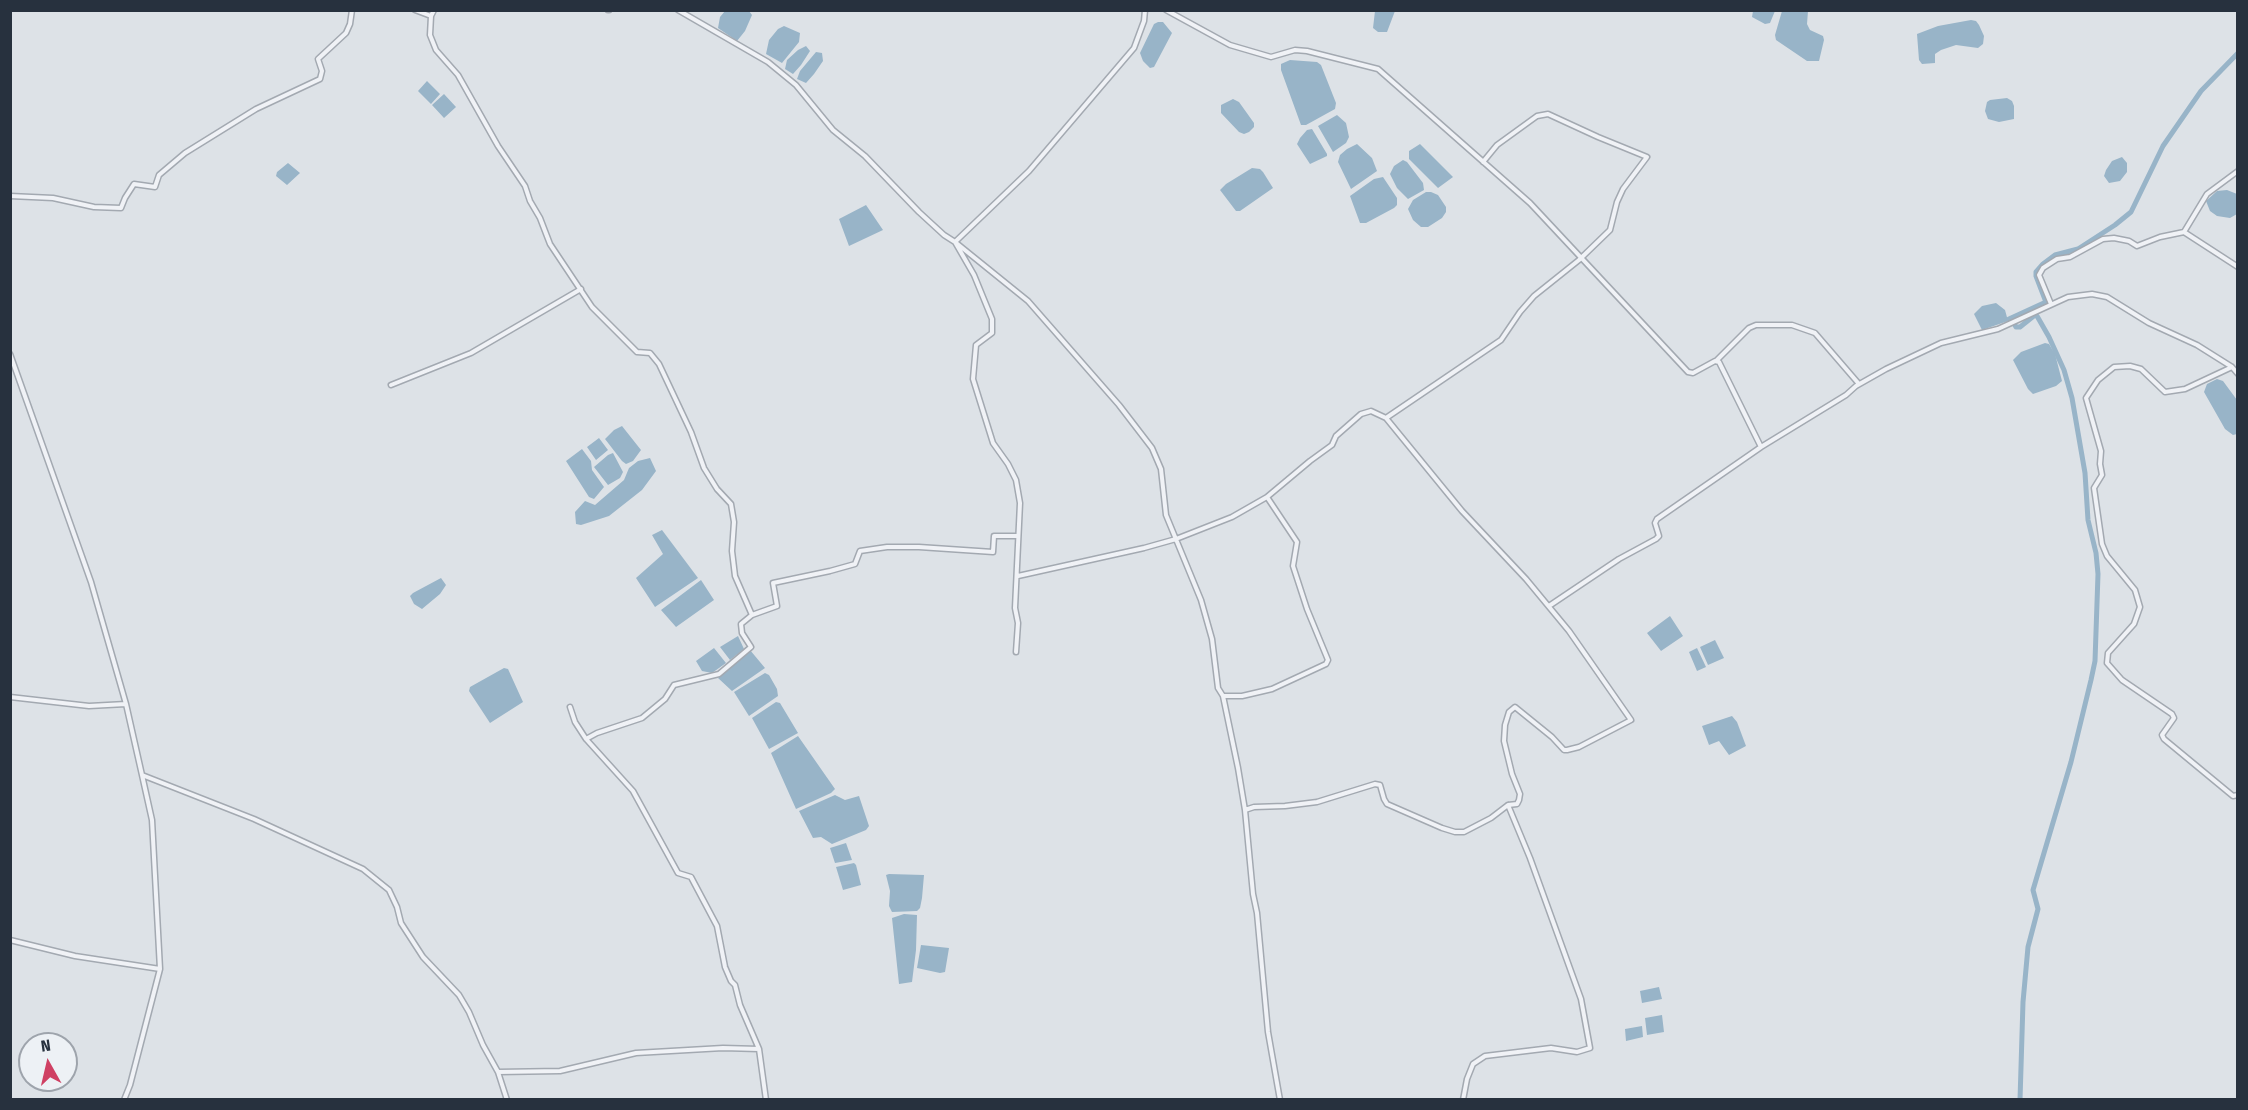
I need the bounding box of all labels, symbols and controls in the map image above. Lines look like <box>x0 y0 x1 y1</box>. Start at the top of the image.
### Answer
north arrow <box>18 1032 78 1092</box>
text: N <box>40 1036 52 1056</box>

